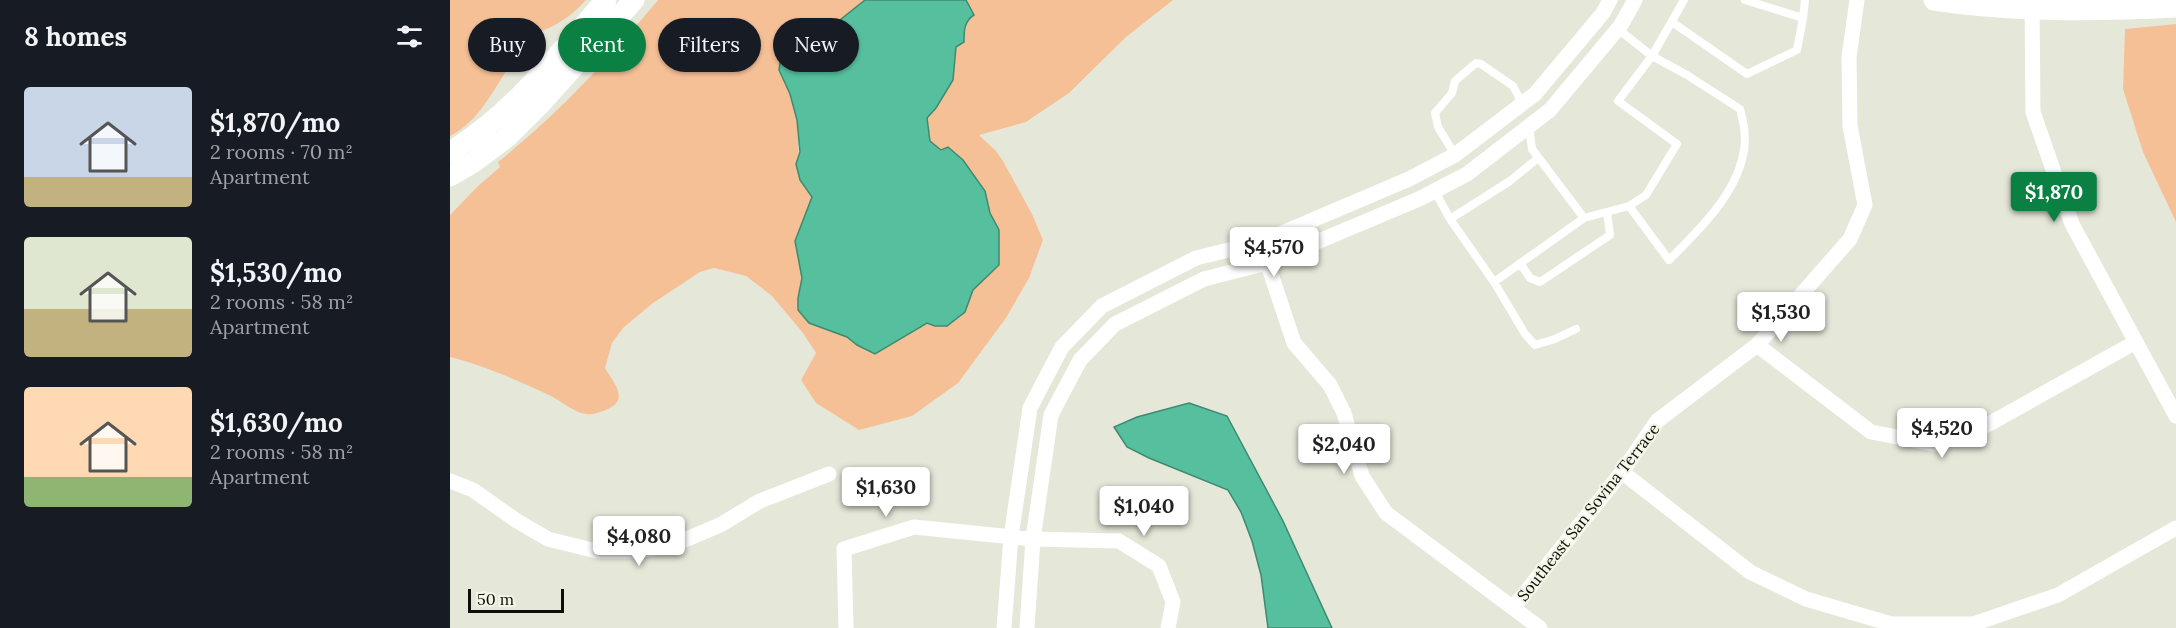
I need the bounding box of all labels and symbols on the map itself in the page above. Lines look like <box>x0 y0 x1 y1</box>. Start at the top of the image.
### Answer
pin: $1,870 <box>2005 172 2103 223</box>
pin: $4,570 <box>1225 227 1323 278</box>
pin: $1,530 <box>1732 292 1830 343</box>
pin: $4,520 <box>1893 408 1991 459</box>
street label: Southeast San Sovina Terrace <box>1512 419 1664 605</box>
pin: $2,040 <box>1295 424 1393 475</box>
pin: $1,630 <box>837 467 935 518</box>
pin: $1,040 <box>1095 486 1193 537</box>
pin: $4,080 <box>590 516 688 567</box>
scale bar <box>468 586 564 614</box>

